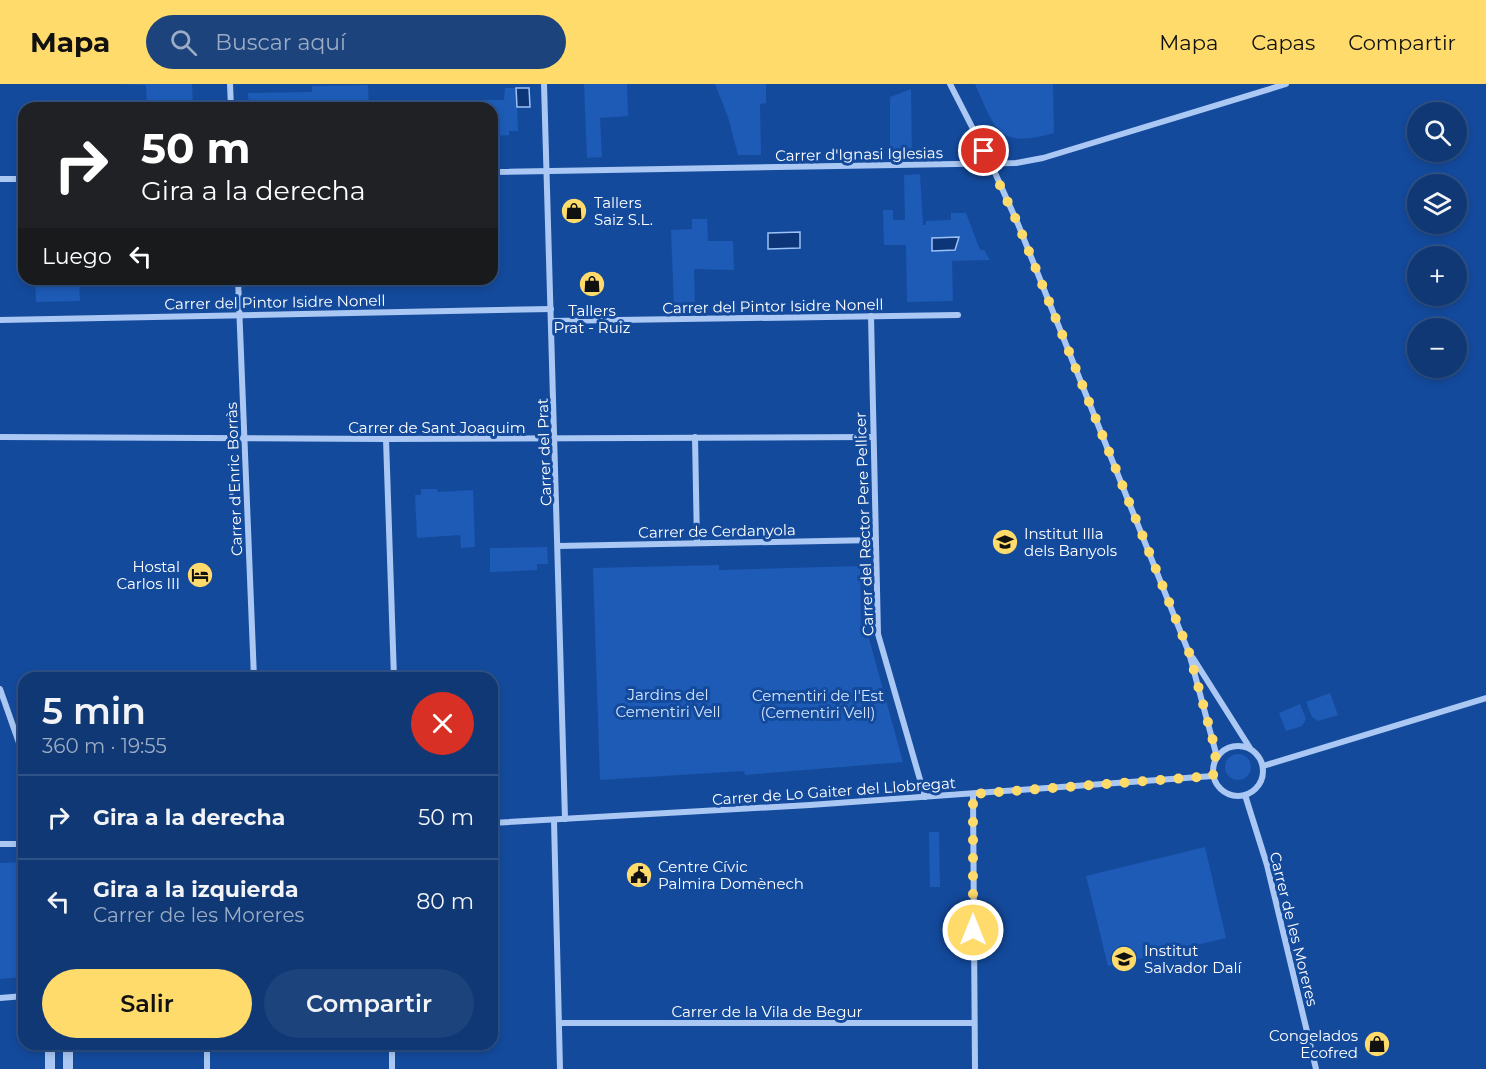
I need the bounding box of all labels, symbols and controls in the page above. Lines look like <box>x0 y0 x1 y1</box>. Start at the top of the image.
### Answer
search box <box>146 15 566 69</box>
text: Mapa <box>30 25 110 59</box>
icon: search <box>167 26 200 59</box>
text: Buscar aquí <box>215 29 346 56</box>
text: Mapa <box>1159 30 1218 55</box>
text: Capas <box>1251 30 1315 55</box>
text: Compartir <box>1348 30 1456 55</box>
map controls <box>1407 102 1467 378</box>
button: search <box>1407 102 1467 162</box>
text: 50 m <box>141 122 250 174</box>
pin <box>958 125 1009 176</box>
icon: right <box>42 126 120 204</box>
icon: arrive <box>967 134 1000 167</box>
street label: Carrer d'Ignasi Iglesias <box>775 143 943 165</box>
text: Gira a la derecha <box>141 174 366 207</box>
button: layers <box>1407 174 1467 234</box>
place label: Tallers Saiz S.L. <box>594 193 653 229</box>
shop icon: Tallers Saiz S.L. <box>559 196 589 226</box>
icon: left <box>124 240 157 273</box>
text: Luego <box>42 243 112 270</box>
button: + <box>1407 246 1467 306</box>
shop icon: Tallers Prat - Ruiz <box>577 269 607 299</box>
street label: Carrer del Pintor Isidre Nonell <box>164 291 386 313</box>
street label: Carrer del Pintor Isidre Nonell <box>662 295 884 317</box>
place label: Tallers Prat - Ruiz <box>554 301 631 337</box>
button: − <box>1407 318 1467 378</box>
street label: Carrer del Prat <box>533 398 555 506</box>
street label: Carrer d'Enric Borràs <box>222 402 246 556</box>
street label: Carrer del Rector Pere Pellicer <box>851 411 877 637</box>
street label: Carrer de Sant Joaquim <box>348 418 526 437</box>
street label: Carrer de Cerdanyola <box>638 520 796 542</box>
place label: Institut Illa dels Banyols <box>1024 524 1117 560</box>
school or university icon: Institut Illa dels Banyols <box>990 527 1020 557</box>
place label: Hostal Carlos III <box>116 557 180 593</box>
hotel icon: Hostal Carlos III <box>185 560 215 590</box>
park label: Jardins del Cementiri Vell <box>615 685 721 721</box>
park label: Cementiri de l'Est (Cementiri Vell) <box>752 686 884 722</box>
text: 5 min <box>42 689 146 733</box>
button: close <box>411 692 474 755</box>
text: 360 m · 19:55 <box>42 734 167 758</box>
street label: Carrer de Lo Gaiter del Llobregat <box>712 773 956 809</box>
icon: right <box>42 801 75 834</box>
text: Gira a la derecha <box>93 804 285 831</box>
text: 50 m <box>418 804 474 831</box>
street label: Carrer de les Moreres <box>1266 850 1322 1008</box>
place label: Centre Cívic Palmira Domènech <box>658 857 804 893</box>
public building icon: Centre Cívic Palmira Domènech <box>624 860 654 890</box>
text: Gira a la izquierda <box>93 876 299 903</box>
icon: left <box>42 885 75 918</box>
text: 80 m <box>416 888 474 915</box>
position arrow <box>941 898 1005 962</box>
text: Carrer de les Moreres <box>93 903 304 927</box>
place label: Institut Salvador Dalí <box>1144 941 1243 977</box>
school or university icon: Institut Salvador Dalí <box>1109 944 1139 974</box>
button: Salir <box>42 969 252 1038</box>
button: Compartir <box>264 969 474 1038</box>
street label: Carrer de la Vila de Begur <box>671 1002 863 1021</box>
place label: Congelados Ecofred <box>1269 1026 1358 1062</box>
shop icon: Congelados Ecofred <box>1362 1029 1392 1059</box>

